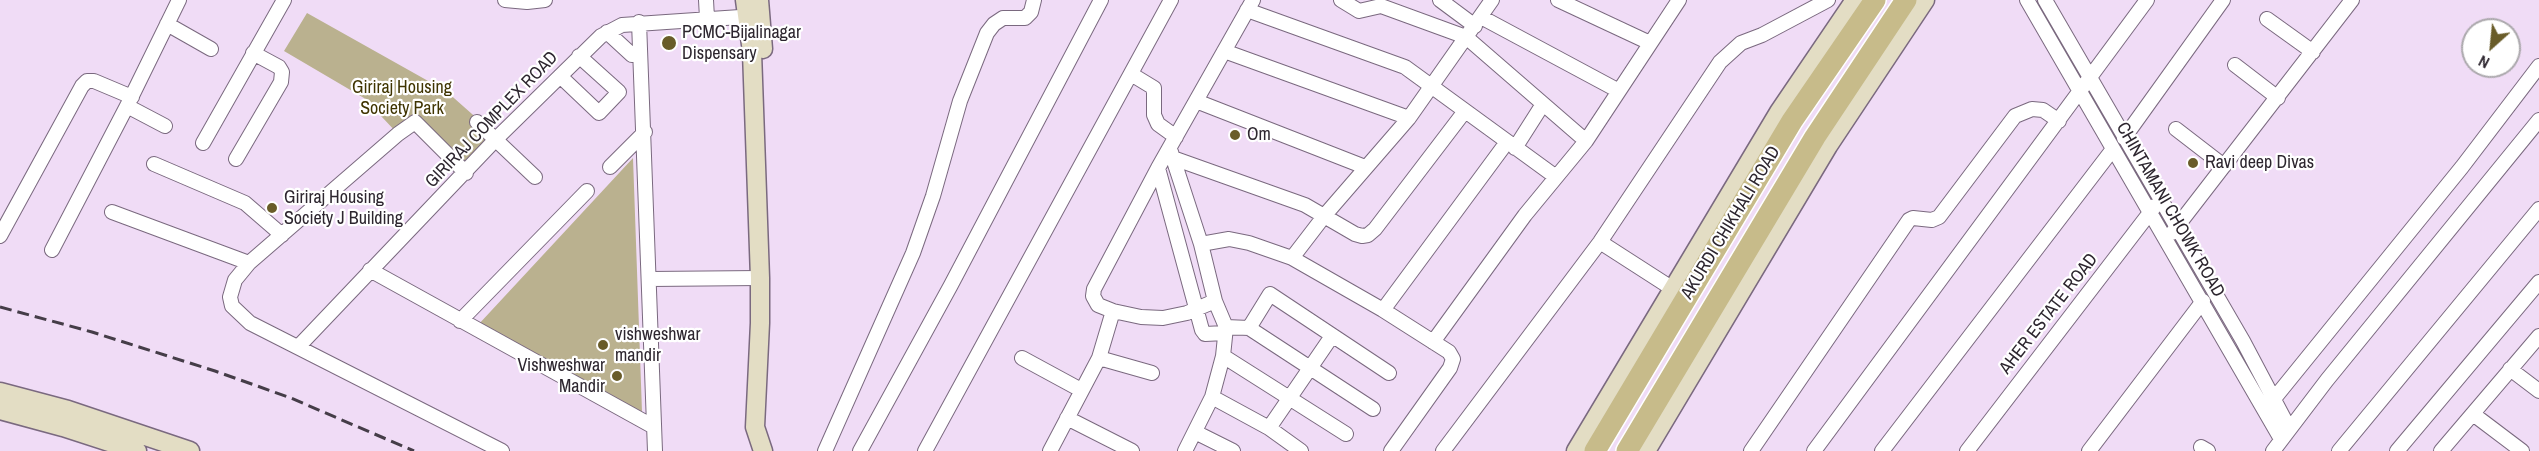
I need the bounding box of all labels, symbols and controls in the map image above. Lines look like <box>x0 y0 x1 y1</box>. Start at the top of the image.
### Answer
north arrow <box>2461 18 2521 78</box>
place label: PCMC-Bijalinagar Dispensary <box>682 22 801 64</box>
marker: PCMC-Bijalinagar Dispensary <box>660 34 678 52</box>
street label: GIRIRAJ COMPLEX ROAD <box>421 47 563 193</box>
text: N <box>2475 50 2493 74</box>
park label: Giriraj Housing Society Park <box>352 77 452 119</box>
street label: CHINTAMANI CHOWK ROAD <box>2111 119 2229 301</box>
place label: Om <box>1247 124 1271 146</box>
marker: Om <box>1228 128 1242 142</box>
street label: AKURDI CHIKHALI ROAD <box>1677 143 1785 303</box>
place label: Ravi deep Divas <box>2205 152 2314 174</box>
marker: Ravi deep Divas <box>2186 156 2200 170</box>
place label: Giriraj Housing Society J Building <box>284 187 403 230</box>
marker: Giriraj Housing Society J Building <box>265 201 279 215</box>
street label: AHER ESTATE ROAD <box>1995 249 2103 379</box>
place label: vishweshwar mandir <box>615 324 700 366</box>
marker: vishweshwar mandir <box>596 338 610 352</box>
place label: Vishweshwar Mandir <box>517 355 605 398</box>
marker: Vishweshwar Mandir <box>610 369 624 383</box>

